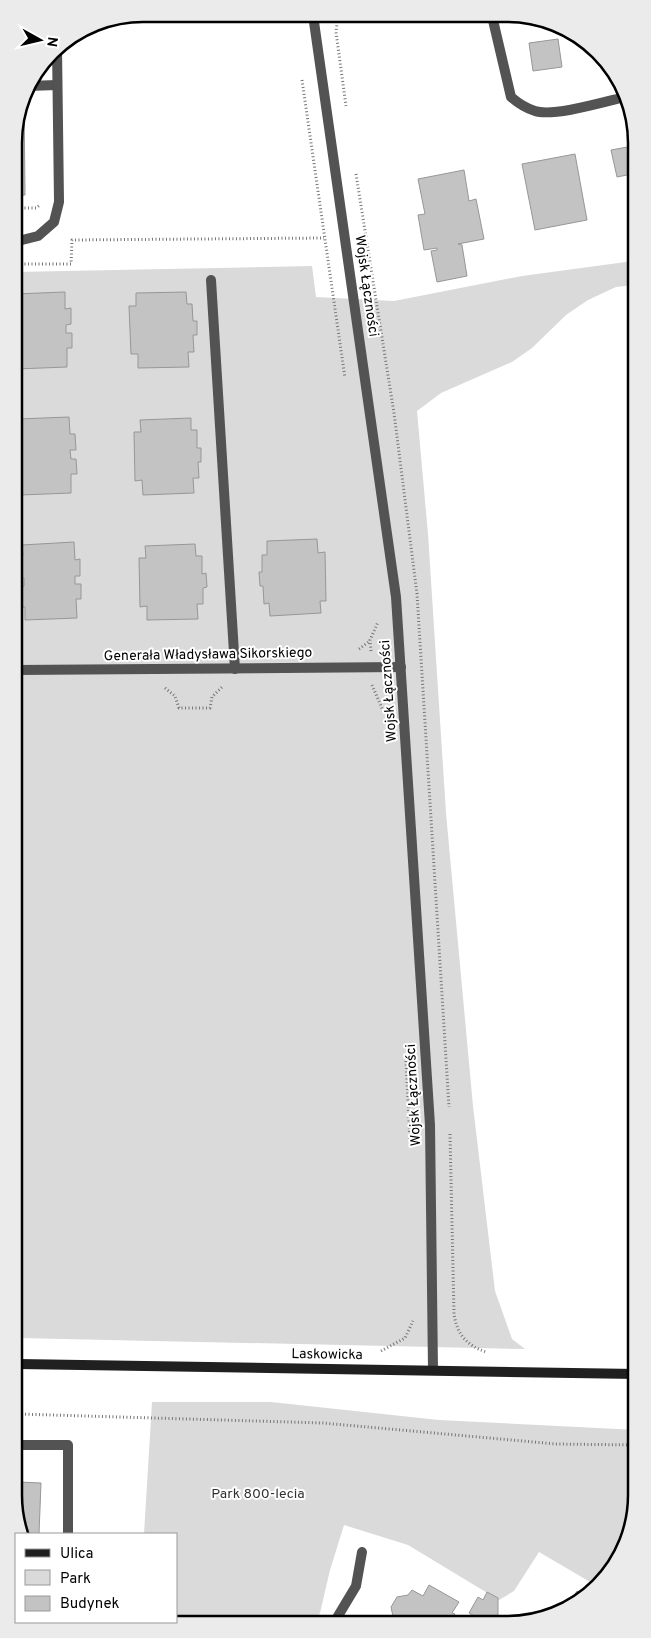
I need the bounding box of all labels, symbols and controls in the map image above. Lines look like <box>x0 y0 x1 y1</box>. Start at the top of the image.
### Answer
north arrow <box>15 15 65 65</box>
text: N <box>42 35 61 48</box>
street label: Wojsk Łączności <box>350 234 382 338</box>
street label: Wojsk Łączności <box>377 639 401 743</box>
street label: Generała Władysława Sikorskiego <box>104 645 313 665</box>
street label: Wojsk Łączności <box>403 1043 425 1147</box>
street label: Laskowicka <box>291 1346 363 1364</box>
park label: Park 800-lecia <box>211 1486 305 1503</box>
legend <box>15 1533 178 1623</box>
text: Ulica <box>60 1545 93 1564</box>
text: Park <box>60 1570 91 1589</box>
text: Budynek <box>60 1595 119 1614</box>

